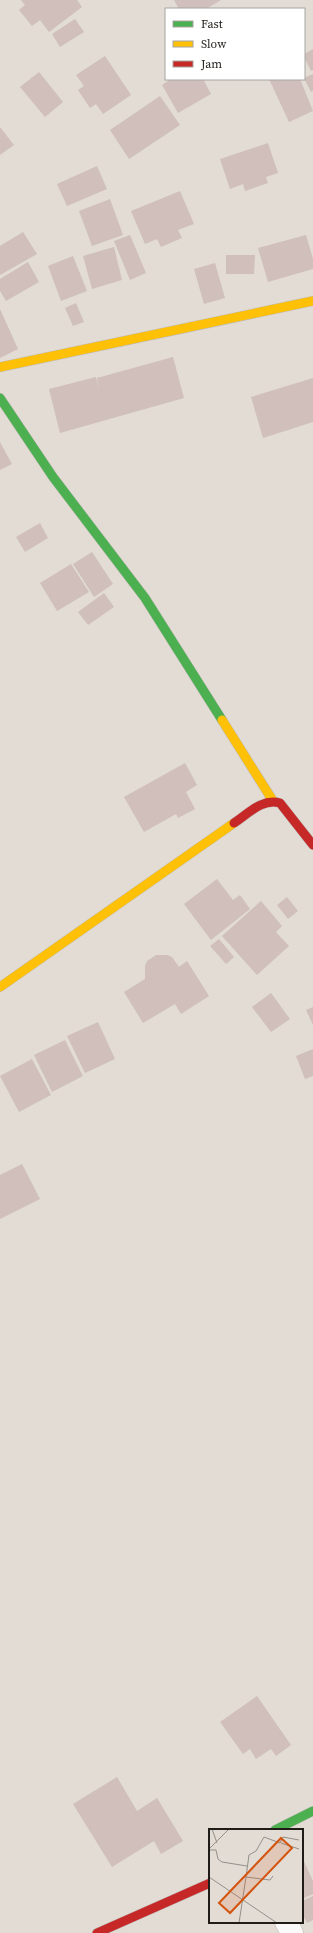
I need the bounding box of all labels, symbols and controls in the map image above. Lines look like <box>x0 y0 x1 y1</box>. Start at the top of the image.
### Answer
legend <box>165 8 305 80</box>
text: Fast <box>201 16 223 32</box>
text: Slow <box>201 36 227 52</box>
text: Jam <box>200 56 222 72</box>
inset map <box>209 1829 303 1923</box>

